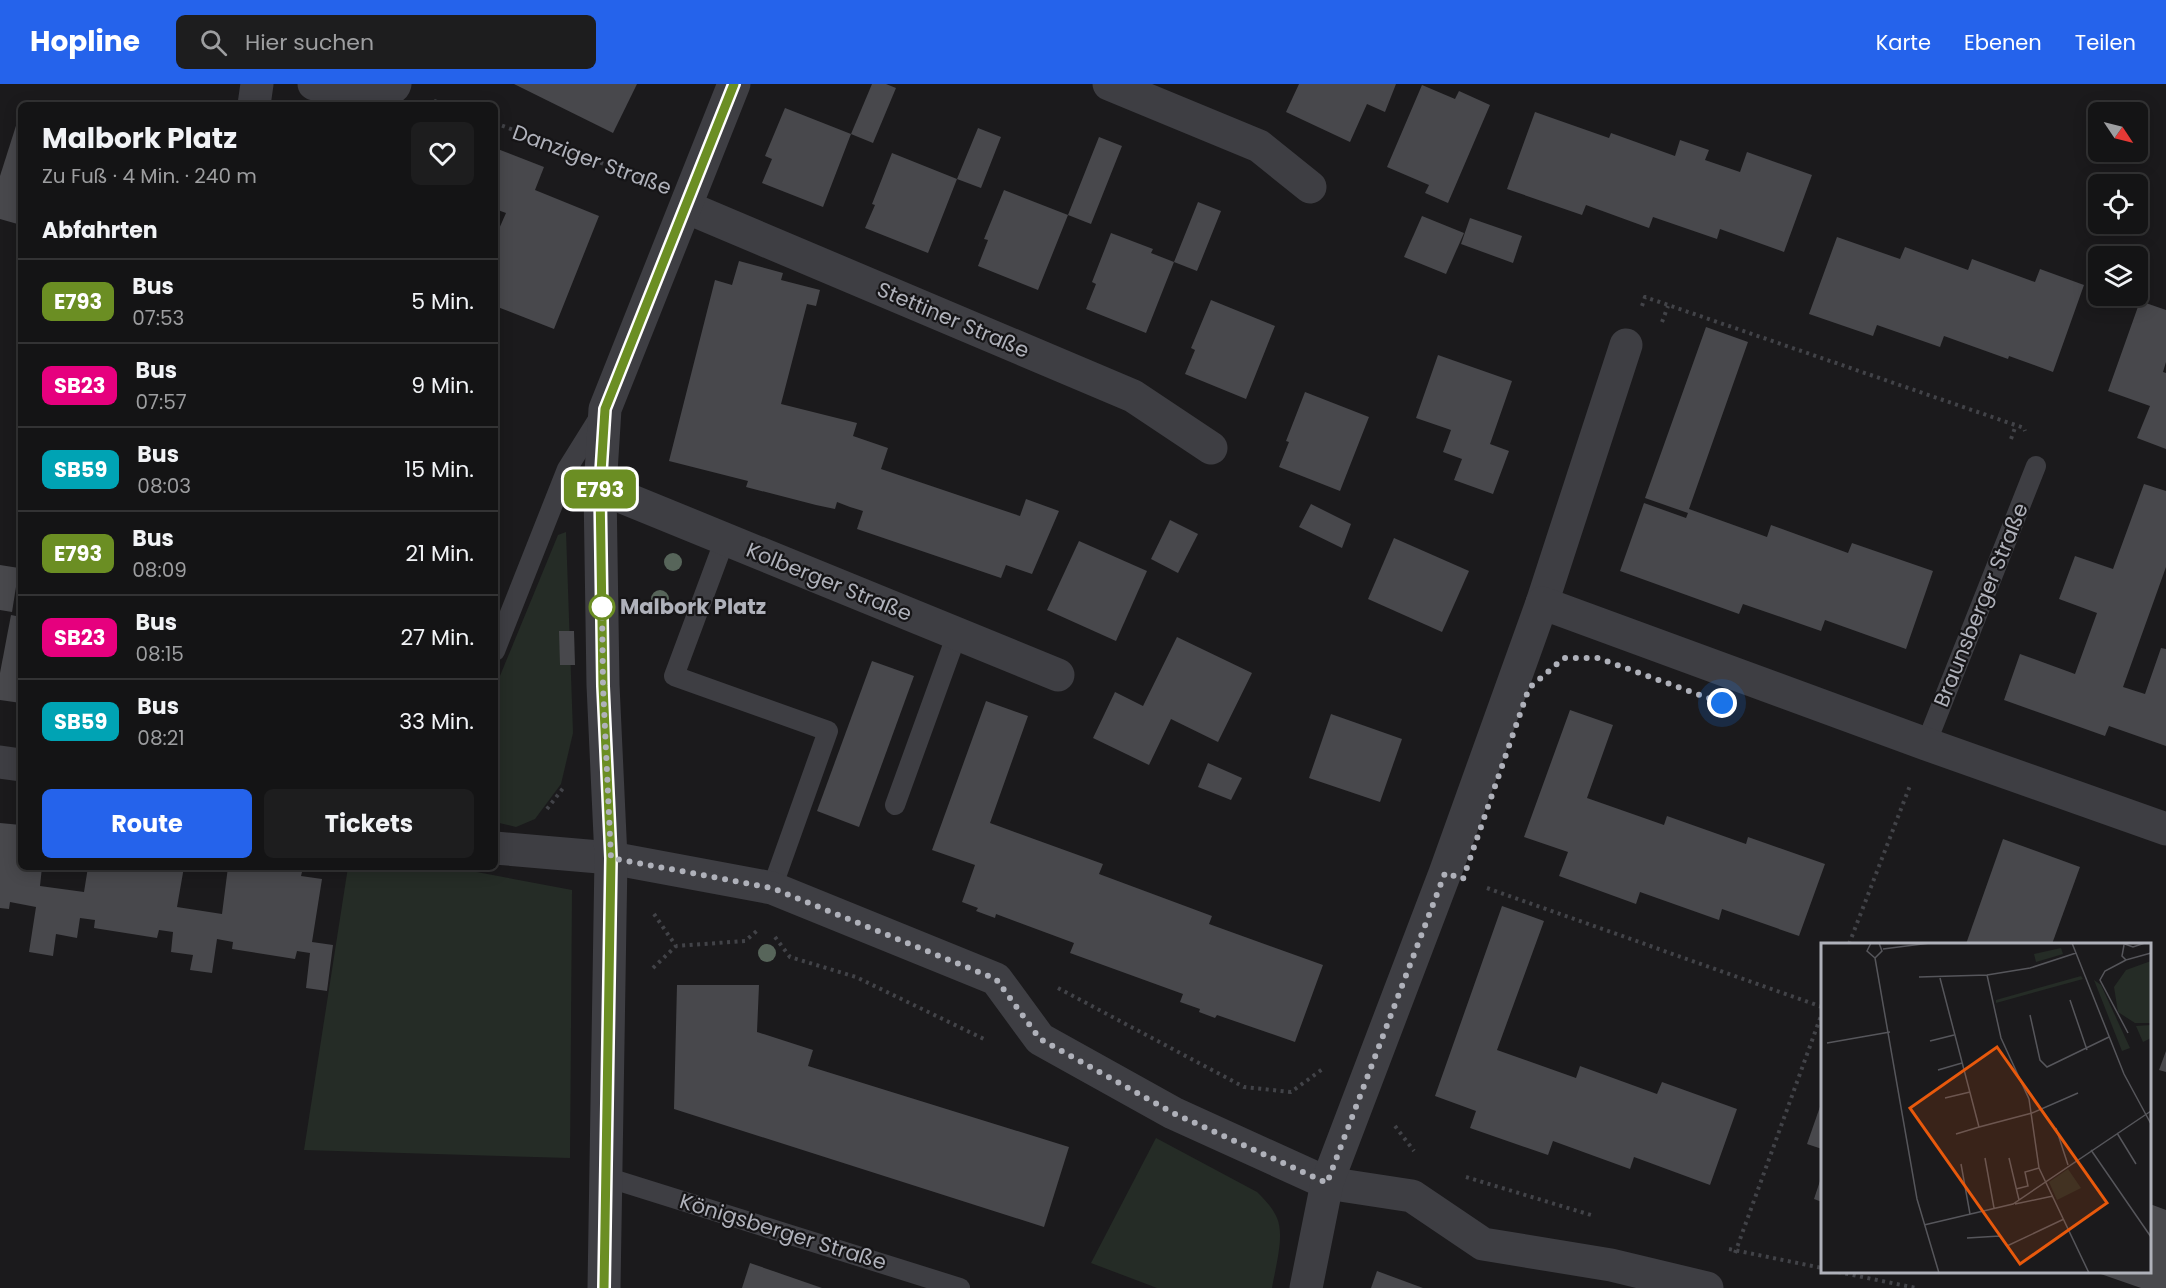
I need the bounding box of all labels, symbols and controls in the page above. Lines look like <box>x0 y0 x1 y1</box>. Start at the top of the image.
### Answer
search box <box>176 15 596 69</box>
text: Hopline <box>30 22 140 61</box>
icon: search <box>197 26 230 59</box>
text: Hier suchen <box>245 27 374 58</box>
text: Karte <box>1876 28 1931 57</box>
text: Ebenen <box>1964 28 2042 57</box>
text: Teilen <box>2075 28 2136 57</box>
north arrow <box>2088 102 2148 162</box>
map controls <box>2088 102 2148 306</box>
street label: Danziger Straße <box>509 117 676 202</box>
text: Malbork Platz <box>42 119 237 158</box>
button: heart <box>411 122 474 185</box>
text: Zu Fuß · 4 Min. · 240 m <box>42 162 257 190</box>
button: locate <box>2088 174 2148 234</box>
text: Abfahrten <box>42 215 158 246</box>
button: layers <box>2088 246 2148 306</box>
text: Bus <box>132 271 174 302</box>
street label: Stettiner Straße <box>873 274 1034 365</box>
text: 5 Min. <box>411 286 474 317</box>
text: E793 <box>54 287 102 316</box>
text: 07:53 <box>132 304 184 332</box>
text: Bus <box>135 355 177 386</box>
text: 9 Min. <box>411 370 474 401</box>
text: SB23 <box>54 371 105 400</box>
text: 07:57 <box>135 388 187 416</box>
text: Bus <box>137 439 179 470</box>
text: 15 Min. <box>404 454 474 485</box>
text: SB59 <box>54 455 107 484</box>
line badge: E793 <box>558 470 642 508</box>
text: 08:03 <box>137 472 191 500</box>
text: E793 <box>576 475 624 504</box>
street label: Braunsberger Straße <box>1926 498 2035 711</box>
text: Bus <box>132 523 174 554</box>
street label: Kolberger Straße <box>742 535 916 628</box>
text: 21 Min. <box>405 538 474 569</box>
text: E793 <box>54 539 102 568</box>
text: 08:09 <box>132 556 187 584</box>
place label: Malbork Platz <box>620 592 766 621</box>
marker: Malbork Platz <box>589 594 615 620</box>
text: Bus <box>135 607 177 638</box>
text: 27 Min. <box>400 622 474 653</box>
text: SB23 <box>54 623 105 652</box>
text: 08:15 <box>135 640 184 668</box>
your location <box>1707 688 1737 718</box>
text: Bus <box>137 691 179 722</box>
text: 33 Min. <box>399 706 474 737</box>
text: SB59 <box>54 707 107 736</box>
text: 08:21 <box>137 724 185 752</box>
button: Route <box>42 789 252 858</box>
button: Tickets <box>264 789 474 858</box>
inset map <box>1821 943 2151 1273</box>
street label: Königsberger Straße <box>676 1186 890 1277</box>

